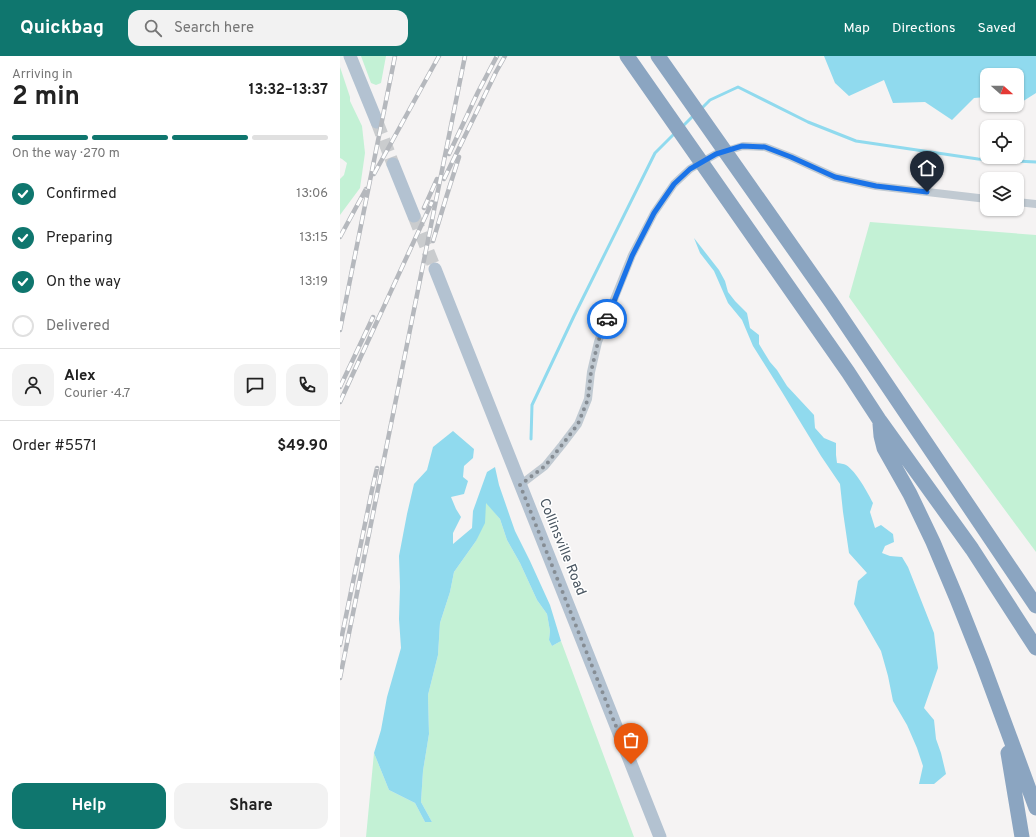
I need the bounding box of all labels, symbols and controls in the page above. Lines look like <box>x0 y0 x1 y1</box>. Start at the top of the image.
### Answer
search box <box>128 10 408 46</box>
text: Quickbag <box>20 16 104 40</box>
icon: search <box>142 17 164 39</box>
text: Search here <box>174 19 254 38</box>
text: Map <box>844 20 870 37</box>
text: Directions <box>892 20 956 37</box>
text: Saved <box>978 20 1016 37</box>
text: Arriving in <box>12 67 73 83</box>
north arrow <box>980 68 1024 112</box>
map controls <box>980 68 1024 216</box>
text: 2 min <box>12 81 80 114</box>
text: 13:32–13:37 <box>249 81 328 100</box>
button: locate <box>980 120 1024 164</box>
text: On the way · 270 m <box>12 146 120 162</box>
pin <box>910 151 944 192</box>
icon: home <box>916 157 938 179</box>
button: layers <box>980 172 1024 216</box>
icon: check <box>12 183 34 205</box>
text: Confirmed <box>46 185 117 204</box>
text: 13:06 <box>296 186 328 202</box>
icon: check <box>12 227 34 249</box>
text: Preparing <box>46 229 113 248</box>
text: 13:15 <box>299 230 328 246</box>
icon: check <box>12 271 34 293</box>
text: On the way <box>46 273 121 292</box>
text: 13:19 <box>300 274 328 290</box>
courier <box>587 299 627 339</box>
icon: car <box>596 308 618 330</box>
text: Delivered <box>46 317 110 336</box>
button: person <box>12 364 54 406</box>
button: chat <box>234 364 276 406</box>
button: phone <box>286 364 328 406</box>
text: Alex <box>64 367 96 386</box>
text: Courier · 4.7 <box>64 386 130 402</box>
text: Order #5571 <box>12 437 97 456</box>
text: $49.90 <box>277 437 328 456</box>
street label: Collinsville Road <box>535 496 589 598</box>
pin <box>614 723 648 764</box>
icon: bag <box>620 729 642 751</box>
button: Help <box>12 783 166 829</box>
button: Share <box>174 783 328 829</box>

